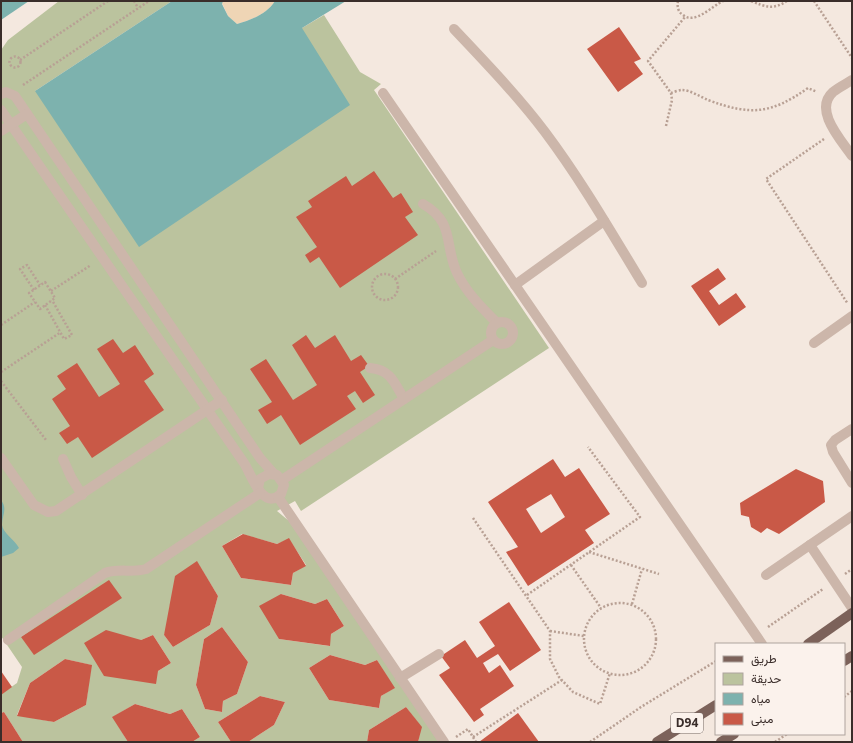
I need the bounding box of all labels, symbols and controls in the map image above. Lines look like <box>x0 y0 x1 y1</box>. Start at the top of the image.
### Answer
legend <box>715 643 845 735</box>
text: طريق <box>751 650 777 667</box>
text: حديقة <box>751 670 781 687</box>
text: مياه <box>751 690 770 707</box>
text: مبنى <box>751 710 773 727</box>
road number: D94 <box>671 713 703 733</box>

